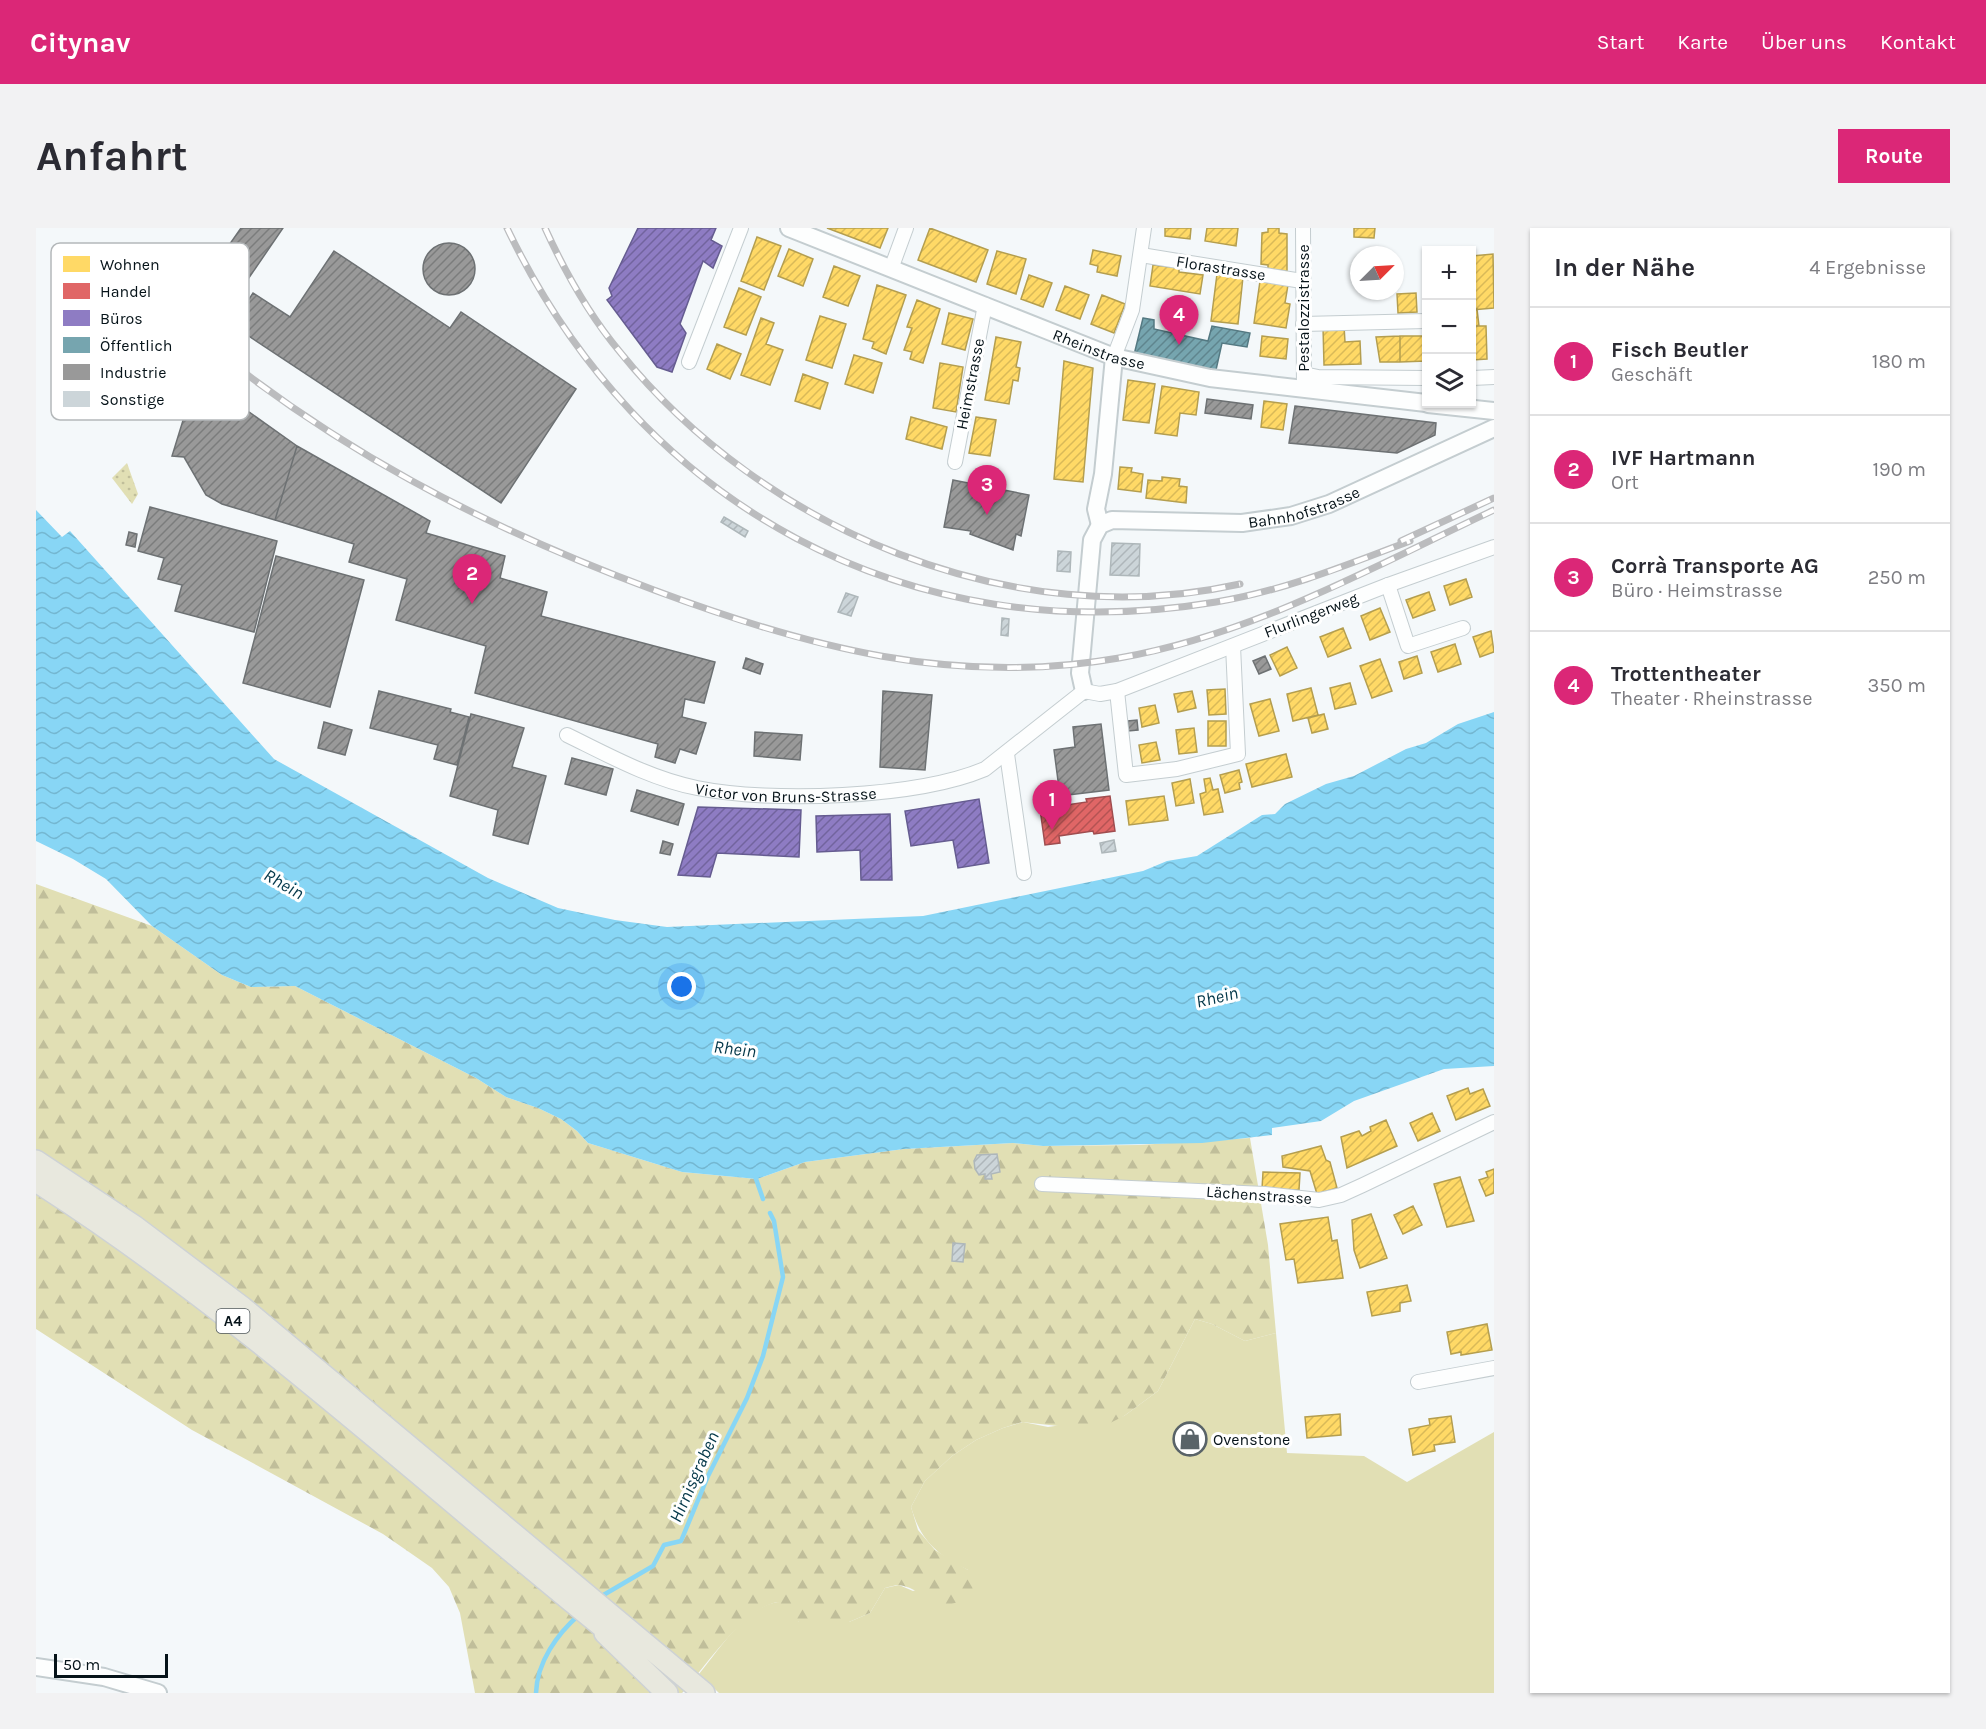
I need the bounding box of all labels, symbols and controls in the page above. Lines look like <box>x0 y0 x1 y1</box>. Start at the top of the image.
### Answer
text: Citynav <box>30 26 130 59</box>
text: Start <box>1597 30 1644 54</box>
text: Karte <box>1677 30 1728 54</box>
text: Über uns <box>1761 30 1847 54</box>
text: Kontakt <box>1880 30 1956 54</box>
button: Route <box>1838 129 1950 183</box>
text: Anfahrt <box>36 131 188 181</box>
legend <box>51 243 249 420</box>
street label: Pestalozzistrasse <box>1294 244 1313 372</box>
north arrow <box>1350 246 1404 300</box>
map controls <box>1422 246 1476 408</box>
button: + <box>1422 246 1476 300</box>
street label: Florastrasse <box>1175 252 1267 284</box>
text: In der Nähe <box>1554 252 1695 283</box>
text: Wohnen <box>100 255 160 274</box>
text: 4 Ergebnisse <box>1809 256 1926 279</box>
text: Handel <box>100 282 151 301</box>
pin: 4 <box>1160 296 1198 345</box>
button: − <box>1422 300 1476 354</box>
text: Büros <box>100 309 143 328</box>
street label: Rheinstrasse <box>1050 324 1147 373</box>
text: Öffentlich <box>100 336 172 355</box>
street label: Heimstrasse <box>952 337 988 431</box>
text: Fisch Beutler <box>1611 337 1748 363</box>
text: 1 <box>1570 350 1577 373</box>
text: 180 m <box>1872 350 1926 373</box>
button: layers <box>1422 354 1476 408</box>
text: Industrie <box>100 363 167 382</box>
text: Geschäft <box>1611 363 1692 386</box>
text: Sonstige <box>100 390 165 409</box>
text: IVF Hartmann <box>1611 445 1755 471</box>
text: 2 <box>1567 458 1580 481</box>
text: 190 m <box>1872 458 1926 481</box>
pin: 3 <box>968 466 1006 515</box>
text: Ort <box>1611 471 1639 494</box>
street label: Bahnhofstrasse <box>1247 482 1362 532</box>
text: Corrà Transporte AG <box>1611 553 1819 579</box>
pin: 2 <box>452 554 492 604</box>
text: 3 <box>1567 566 1580 589</box>
text: 250 m <box>1868 566 1926 589</box>
text: Büro · Heimstrasse <box>1611 579 1783 602</box>
street label: Flurlingerweg <box>1261 588 1361 642</box>
text: Trottentheater <box>1611 661 1761 687</box>
text: 4 <box>1568 674 1579 697</box>
text: 350 m <box>1868 674 1926 697</box>
text: Theater · Rheinstrasse <box>1611 687 1813 710</box>
street label: Victor von Bruns-Strasse <box>694 778 877 806</box>
pin: 1 <box>1032 780 1072 830</box>
water label: Rhein <box>260 864 308 904</box>
your location <box>667 972 696 1001</box>
water label: Rhein <box>1194 981 1240 1013</box>
water label: Rhein <box>712 1035 758 1063</box>
street label: Lächenstrasse <box>1205 1182 1313 1208</box>
road number: A4 <box>216 1309 250 1333</box>
shop icon: Ovenstone <box>1172 1421 1208 1457</box>
water label: Hirnisgraben <box>664 1428 724 1526</box>
place label: Ovenstone <box>1213 1430 1290 1449</box>
scale bar <box>54 1651 168 1678</box>
text: 50 m <box>63 1655 100 1674</box>

